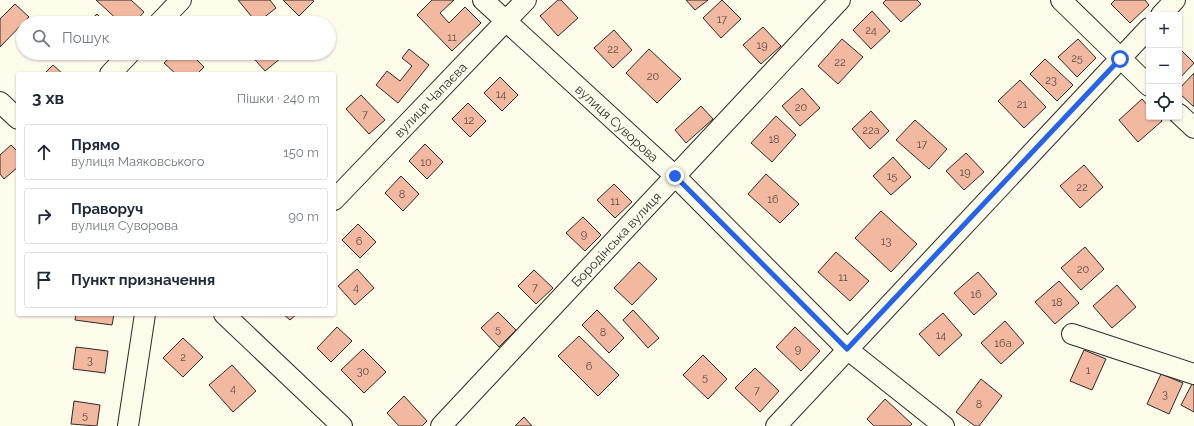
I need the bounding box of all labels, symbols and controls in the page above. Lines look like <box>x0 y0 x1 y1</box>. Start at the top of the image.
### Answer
map controls <box>1146 12 1182 120</box>
button: + <box>1146 12 1182 48</box>
house number: 17 <box>717 13 727 26</box>
search box <box>16 16 336 60</box>
house number: 24 <box>865 24 877 37</box>
icon: search <box>30 27 52 49</box>
text: Пошук <box>62 29 110 47</box>
house number: 11 <box>447 31 457 44</box>
house number: 19 <box>756 39 768 52</box>
house number: 22 <box>607 43 619 56</box>
button: − <box>1146 48 1182 84</box>
route start <box>1111 50 1129 68</box>
house number: 25 <box>1071 52 1083 65</box>
house number: 22 <box>834 56 846 69</box>
street label: вулиця Чапаєва <box>391 59 470 140</box>
house number: 20 <box>647 70 659 83</box>
house number: 23 <box>1045 74 1057 87</box>
street label: вулиця Суворова <box>573 81 662 165</box>
button: locate <box>1146 84 1182 120</box>
text: 3 хв <box>32 88 64 108</box>
house number: 14 <box>496 88 506 101</box>
text: Пішки · 240 m <box>237 91 320 106</box>
house number: 21 <box>1017 98 1028 111</box>
house number: 20 <box>795 101 807 114</box>
house number: 7 <box>362 108 368 121</box>
house number: 12 <box>464 114 474 127</box>
house number: 22а <box>862 124 880 137</box>
house number: 18 <box>768 133 780 146</box>
text: Прямо <box>71 136 120 154</box>
house number: 17 <box>917 138 927 151</box>
icon: ahead <box>33 141 55 163</box>
text: 150 m <box>283 145 319 160</box>
text: вулиця Маяковського <box>71 154 205 169</box>
house number: 10 <box>420 156 432 169</box>
house number: 19 <box>959 166 971 179</box>
route end <box>666 167 684 185</box>
house number: 15 <box>887 170 897 183</box>
house number: 22 <box>1076 181 1088 194</box>
house number: 8 <box>399 188 405 201</box>
street label: Бородінська вулиця <box>568 189 664 290</box>
house number: 16 <box>767 193 779 206</box>
house number: 11 <box>610 195 620 208</box>
text: Праворуч <box>71 200 143 218</box>
icon: right <box>33 205 55 227</box>
text: 90 m <box>288 209 319 224</box>
text: вулиця Суворова <box>71 218 178 233</box>
house number: 9 <box>581 228 587 241</box>
house number: 6 <box>356 235 363 248</box>
house number: 13 <box>881 235 891 248</box>
house number: 20 <box>1077 263 1089 276</box>
icon: arrive <box>33 269 55 291</box>
text: Пункт призначення <box>71 271 215 289</box>
house number: 11 <box>838 271 848 284</box>
house number: 4 <box>353 281 359 294</box>
house number: 7 <box>532 281 538 294</box>
house number: 16 <box>970 288 982 301</box>
house number: 18 <box>1051 296 1063 309</box>
house number: 5 <box>495 323 501 336</box>
house number: 8 <box>600 326 606 339</box>
house number: 14 <box>936 329 946 342</box>
house number: 16а <box>994 337 1012 350</box>
house number: 9 <box>795 343 801 356</box>
house number: 2 <box>180 351 186 364</box>
house number: 3 <box>87 354 93 367</box>
house number: 6 <box>586 360 593 373</box>
house number: 1 <box>1086 364 1091 377</box>
house number: 30 <box>357 365 370 378</box>
house number: 5 <box>702 371 708 384</box>
house number: 4 <box>230 382 236 395</box>
house number: 7 <box>754 384 760 397</box>
house number: 3 <box>1162 388 1168 401</box>
house number: 8 <box>976 398 982 411</box>
house number: 5 <box>82 409 88 422</box>

